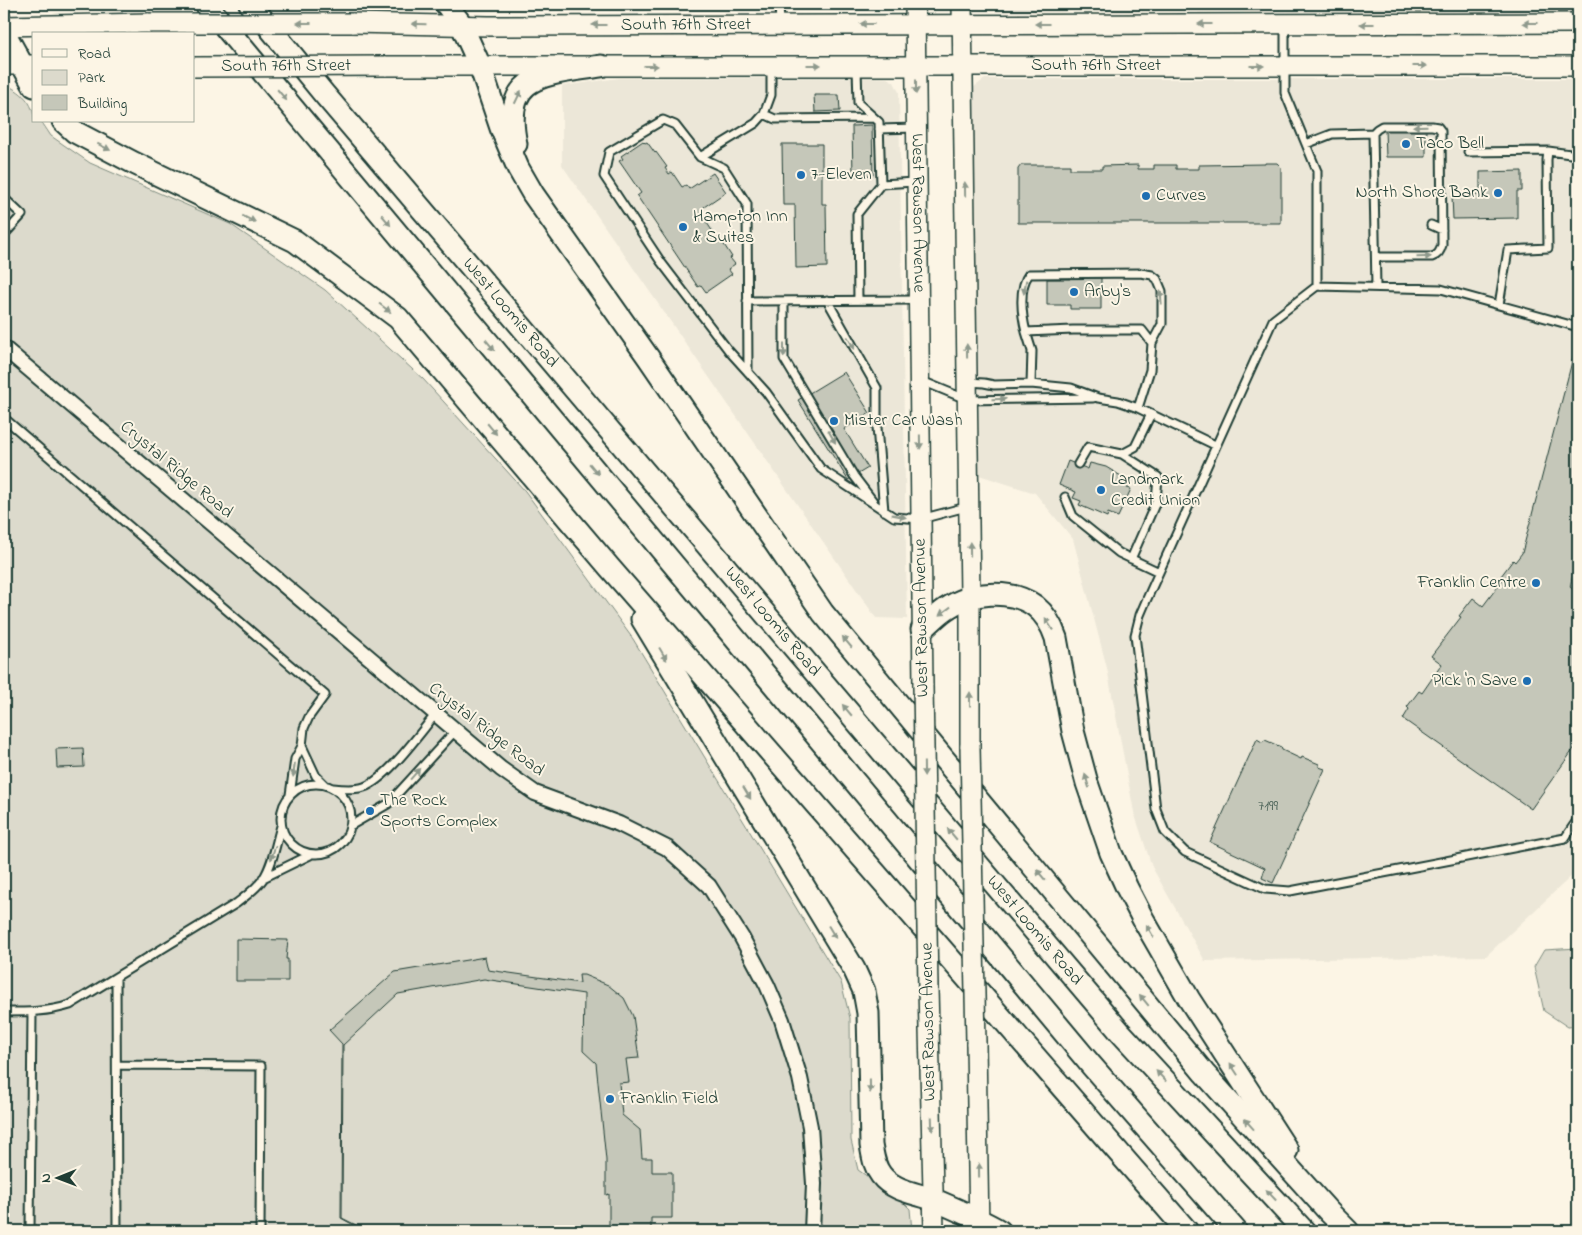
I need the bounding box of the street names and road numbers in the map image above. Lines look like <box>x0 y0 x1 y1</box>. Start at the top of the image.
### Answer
street label: South 76th Street <box>621 12 751 39</box>
street label: South 76th Street <box>221 53 351 80</box>
street label: South 76th Street <box>1031 53 1161 79</box>
street label: West Rawson Avenue <box>904 133 931 294</box>
street label: West Loomis Road <box>456 252 564 374</box>
street label: Crystal Ridge Road <box>113 415 238 526</box>
street label: West Rawson Avenue <box>908 537 936 698</box>
street label: West Loomis Road <box>718 561 826 683</box>
street label: Crystal Ridge Road <box>422 676 550 784</box>
street label: West Loomis Road <box>980 870 1089 991</box>
street label: West Rawson Avenue <box>915 941 943 1102</box>

